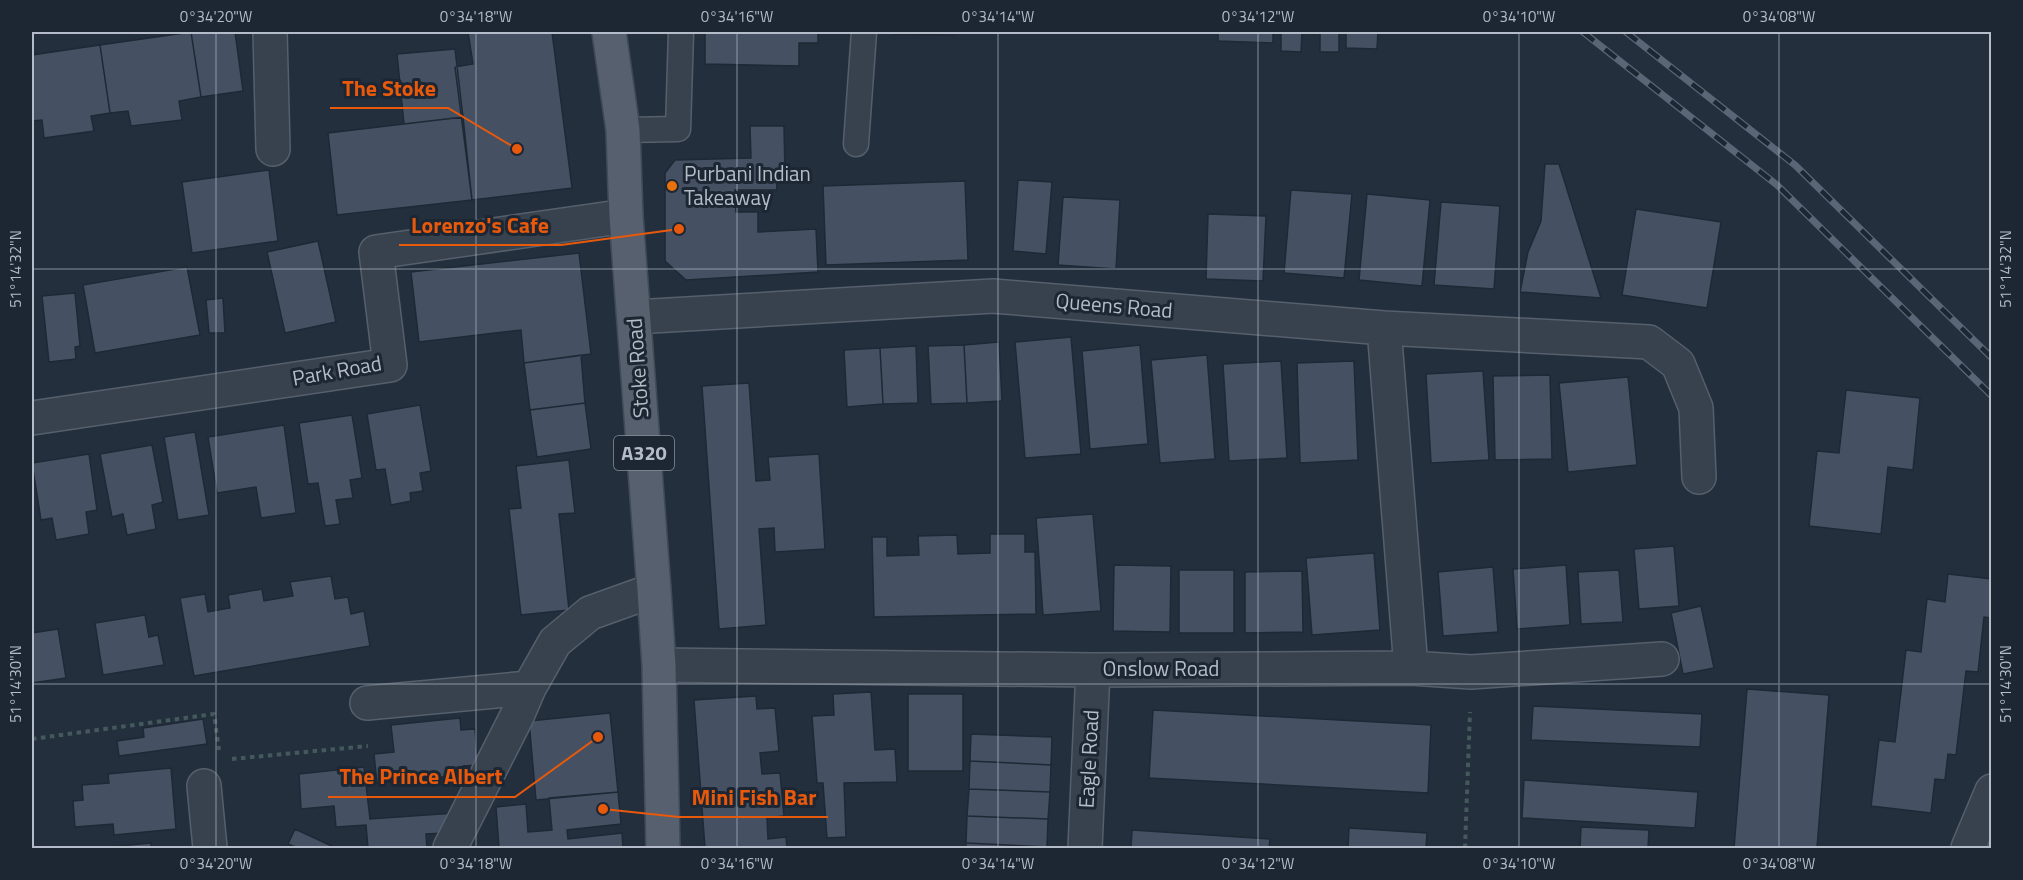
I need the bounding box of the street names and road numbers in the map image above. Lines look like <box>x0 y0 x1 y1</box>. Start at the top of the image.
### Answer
street label: Queens Road <box>1054 284 1174 326</box>
street label: Stoke Road <box>618 317 656 419</box>
street label: Park Road <box>290 346 384 394</box>
road number: A320 <box>614 436 674 470</box>
street label: Onslow Road <box>1103 652 1219 684</box>
street label: Eagle Road <box>1069 709 1107 809</box>

